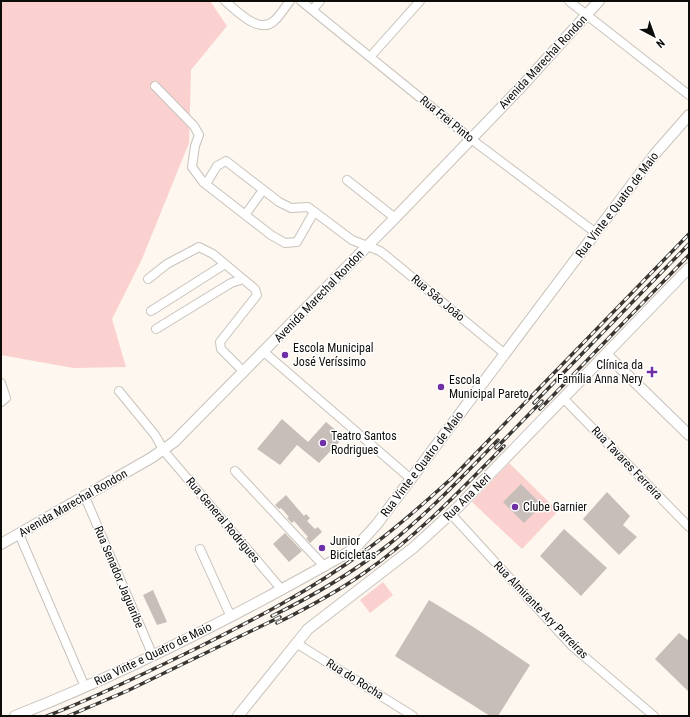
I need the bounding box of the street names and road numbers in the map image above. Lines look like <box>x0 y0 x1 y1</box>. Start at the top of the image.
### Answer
street label: Avenida Marechal Rondon <box>496 12 590 112</box>
street label: Rua Frei Pinto <box>417 93 477 145</box>
street label: Rua Vinte e Quatro de Maio <box>573 149 661 261</box>
street label: Avenida Marechal Rondon <box>271 247 367 345</box>
street label: Rua São João <box>409 272 467 324</box>
street label: Rua Vinte e Quatro de Maio <box>378 408 466 520</box>
street label: Rua Tavares Ferreira <box>589 424 666 503</box>
street label: Avenida Marechal Rondon <box>16 466 130 540</box>
street label: Rua Ana Neri <box>440 470 494 524</box>
street label: Rua General Rodrigues <box>183 474 263 566</box>
street label: Rua Senador Jaguaribe <box>91 524 147 630</box>
street label: Rua Almirante Ary Parreiras <box>491 558 591 662</box>
street label: Rua Vinte e Quatro de Maio <box>92 619 214 689</box>
street label: Rua do Rocha <box>324 656 386 702</box>

